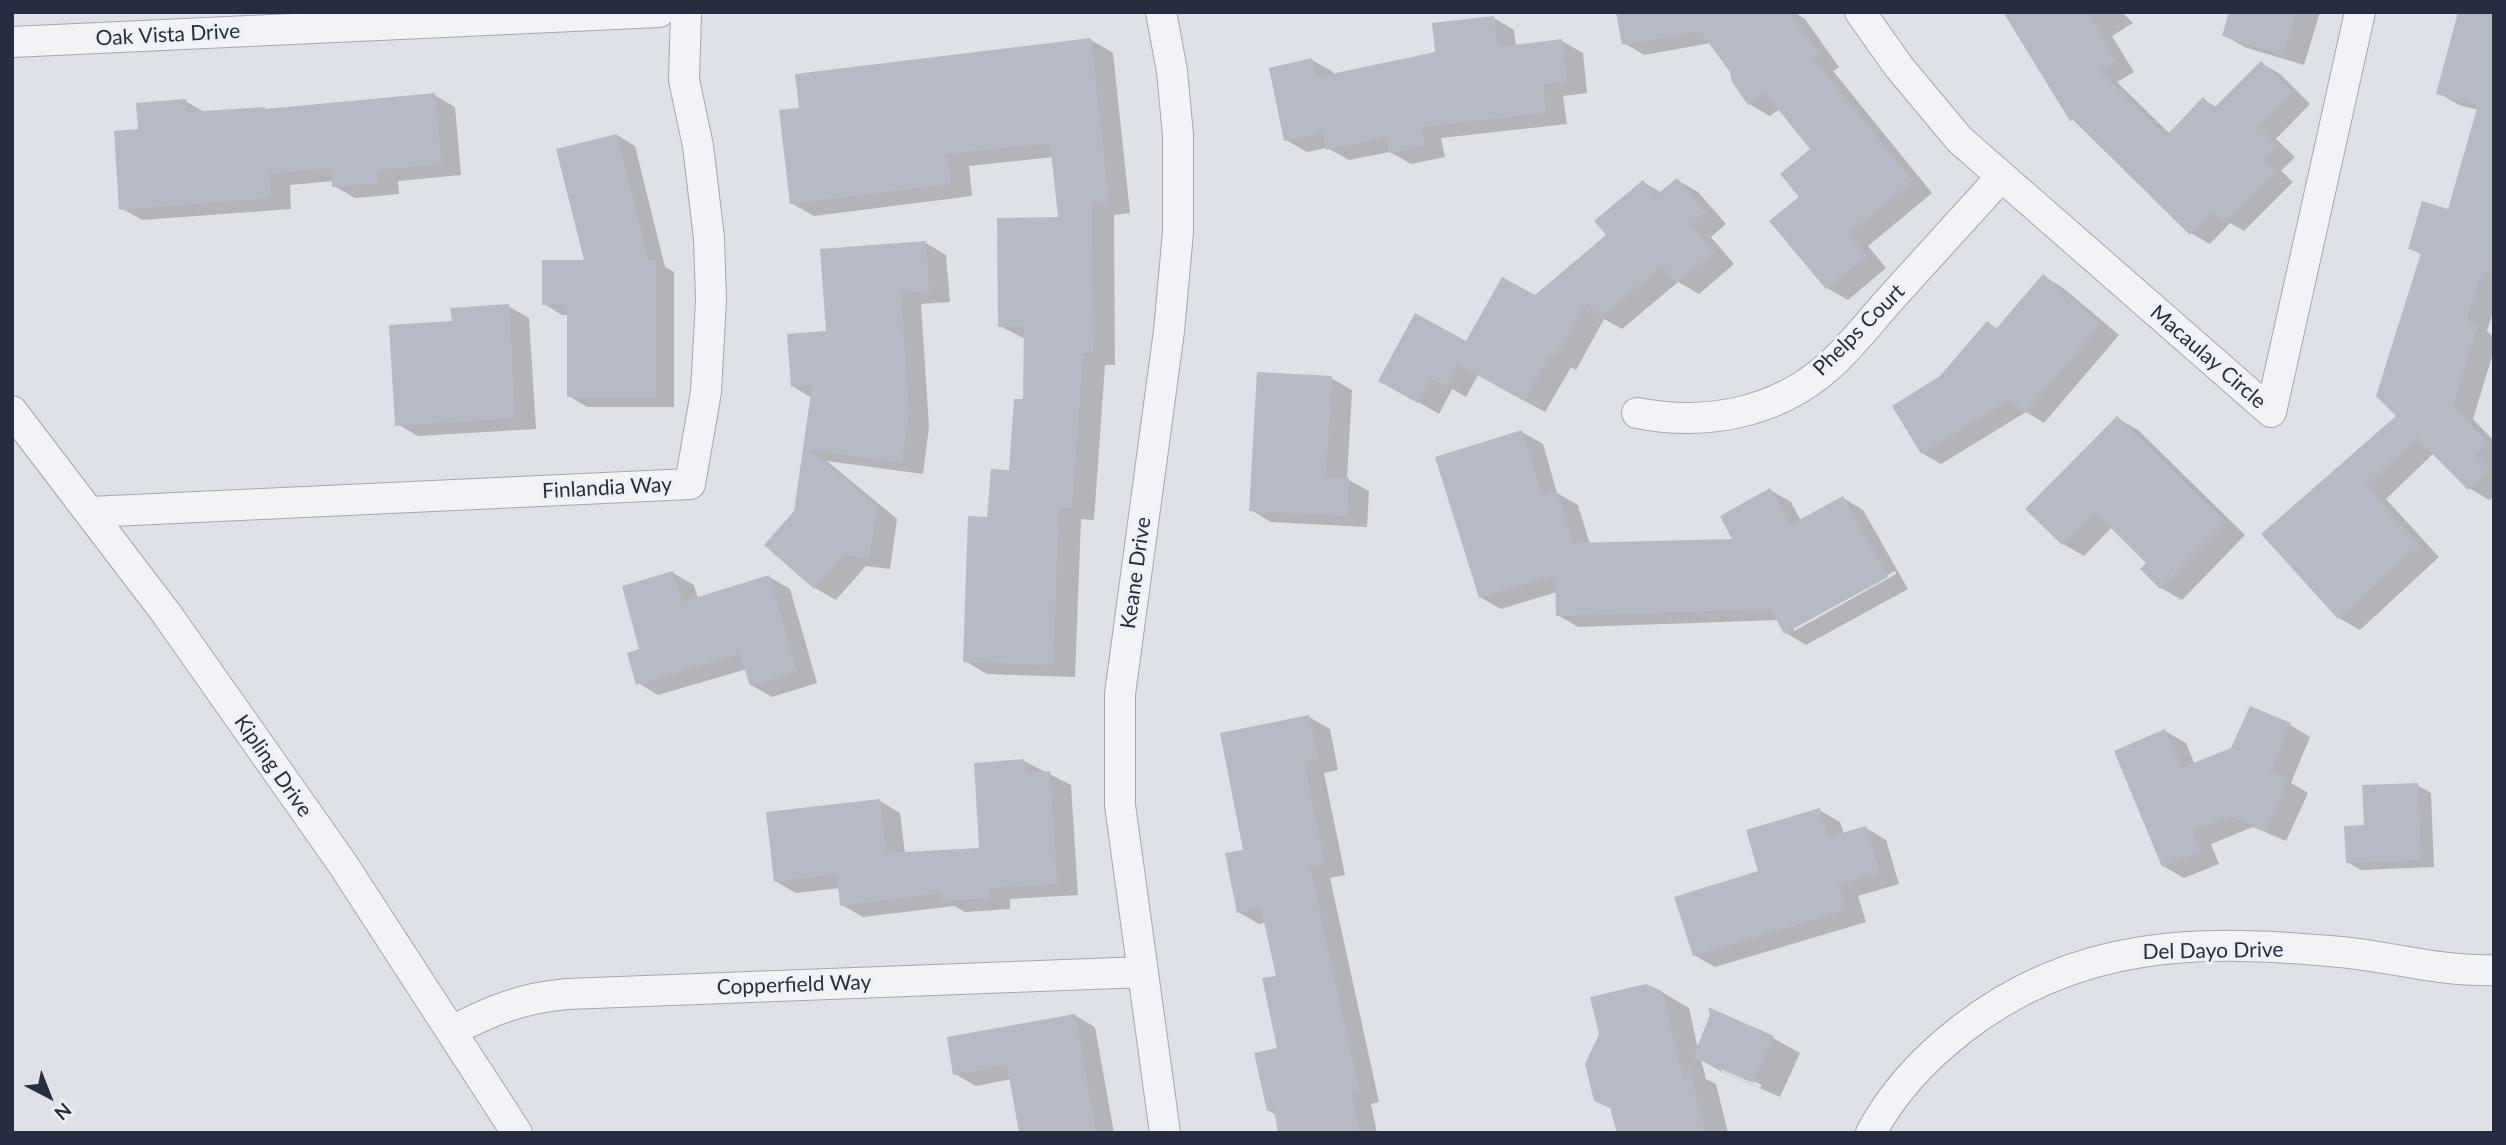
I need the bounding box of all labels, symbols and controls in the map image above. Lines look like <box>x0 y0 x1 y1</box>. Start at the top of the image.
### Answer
street label: Oak Vista Drive <box>95 19 241 51</box>
street label: Phelps Court <box>1808 279 1910 381</box>
street label: Macaulay Circle <box>2145 300 2271 414</box>
street label: Finlandia Way <box>541 472 673 504</box>
street label: Keane Drive <box>1116 515 1156 631</box>
street label: Kipling Drive <box>229 710 317 822</box>
street label: Del Dayo Drive <box>2142 937 2284 965</box>
street label: Copperfield Way <box>716 970 872 1000</box>
north arrow <box>14 1061 84 1131</box>
text: N <box>50 1099 77 1125</box>

